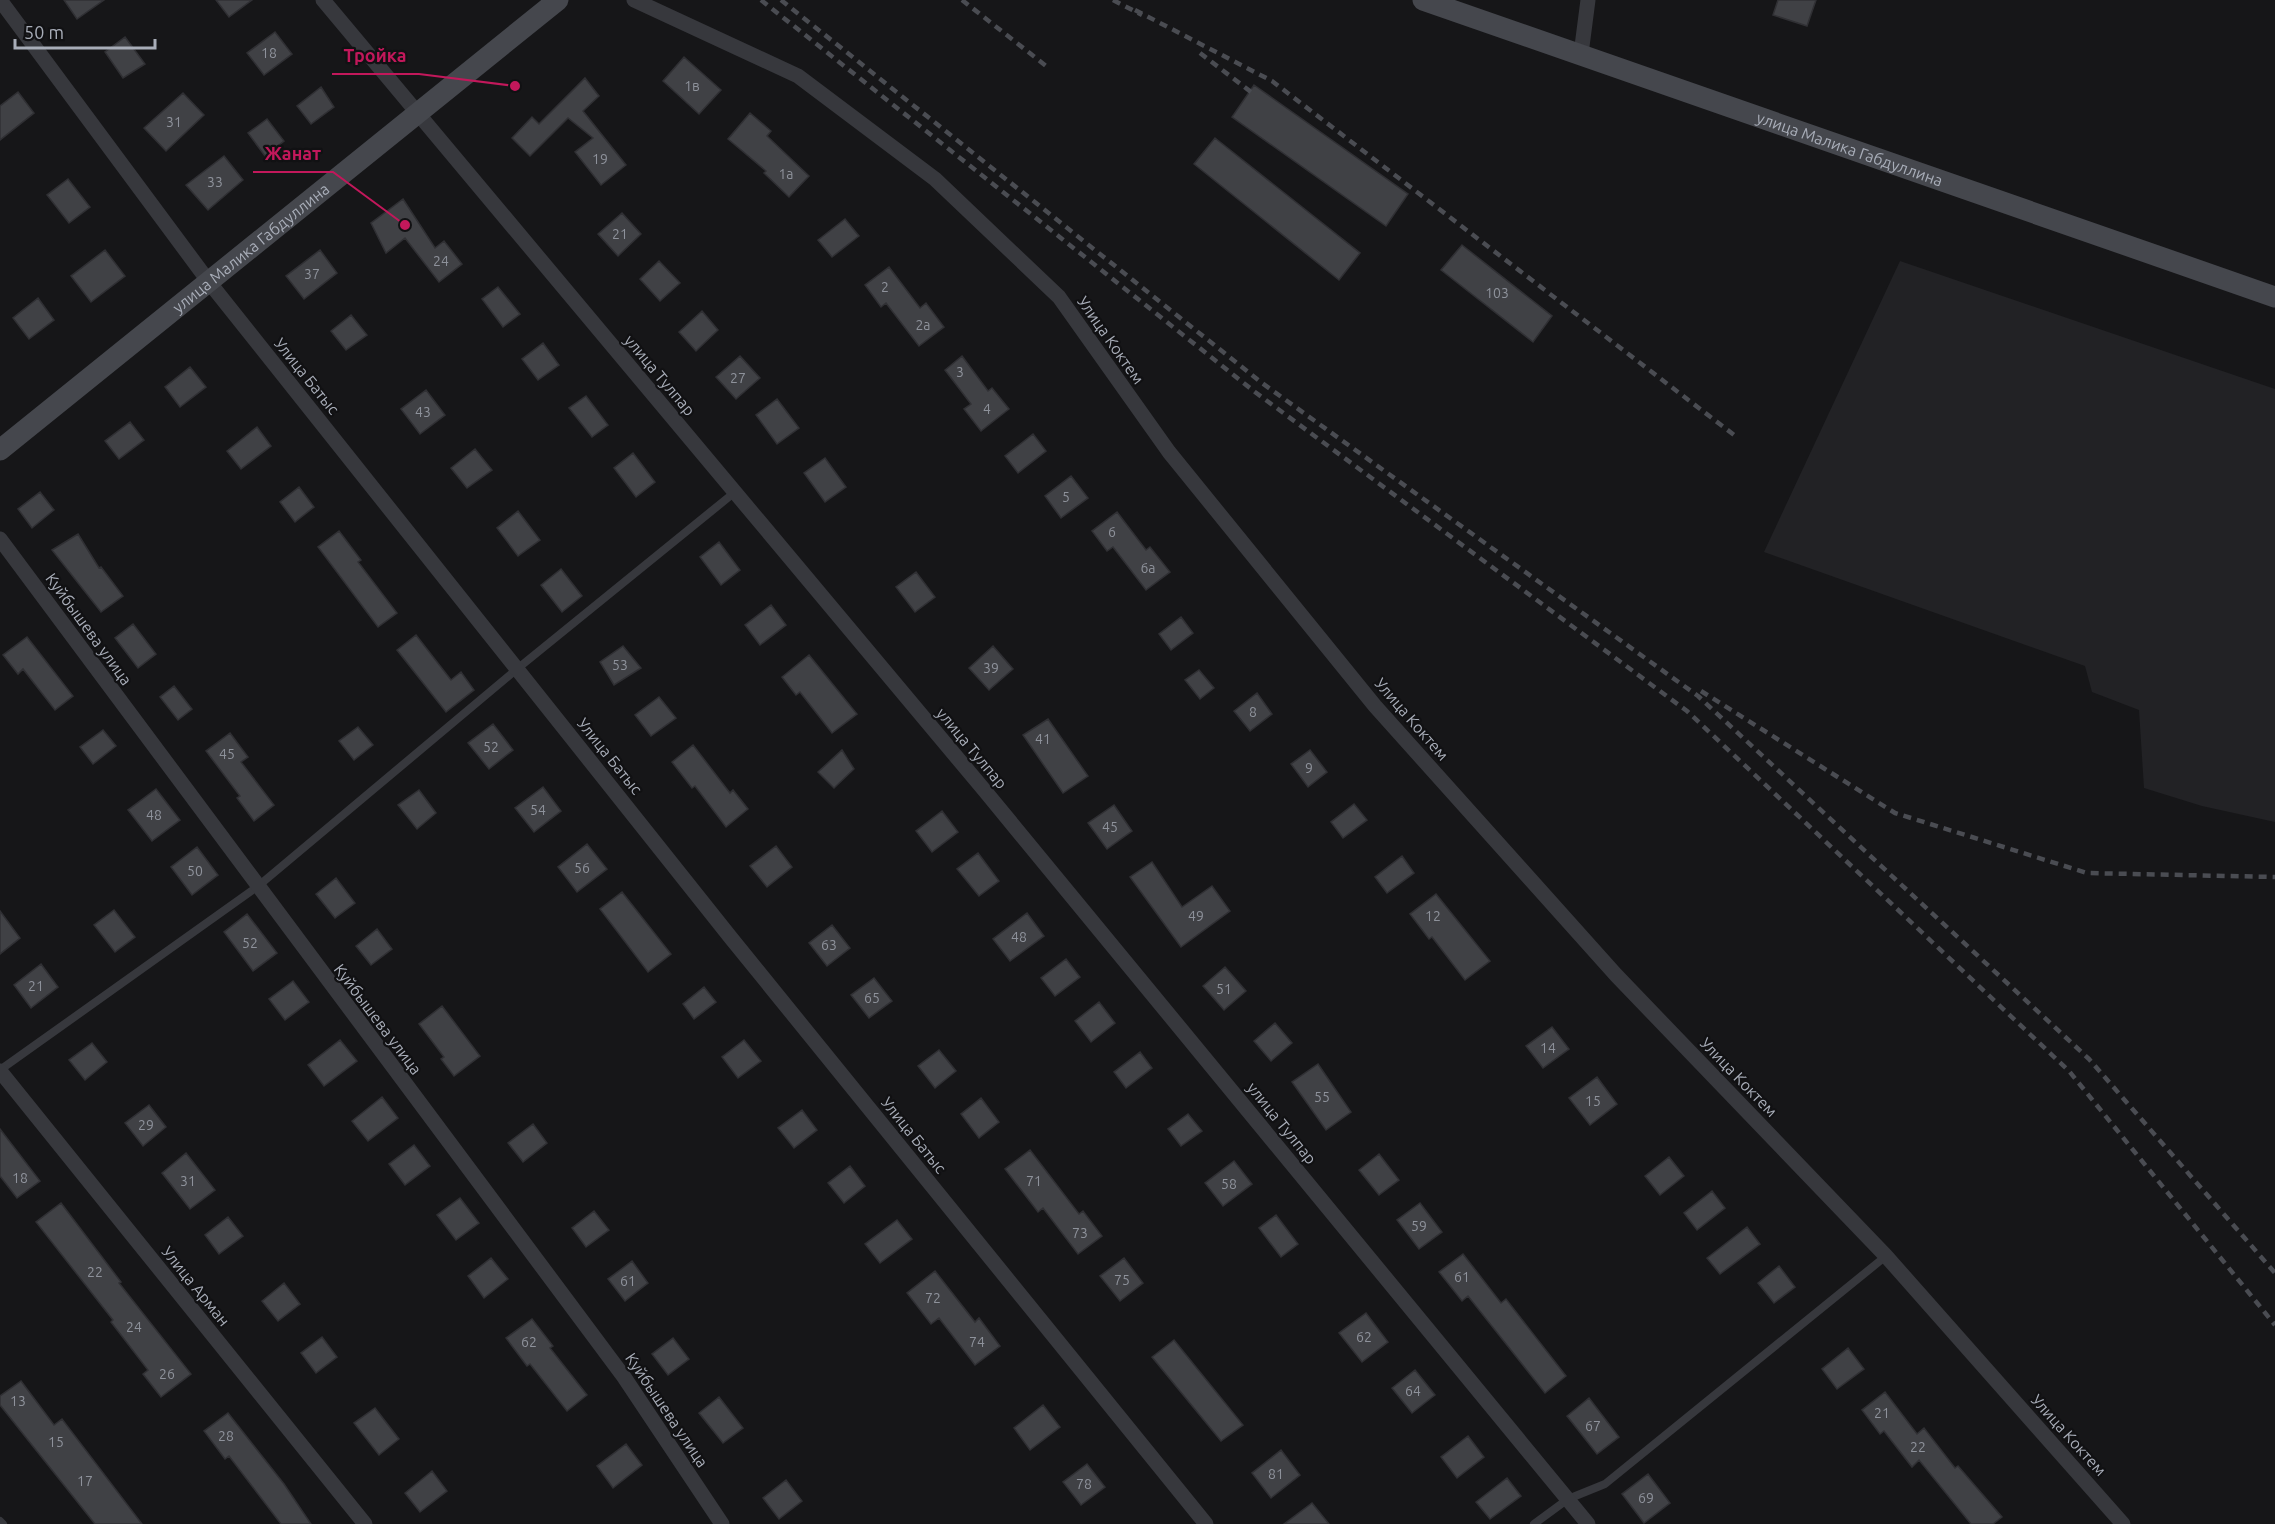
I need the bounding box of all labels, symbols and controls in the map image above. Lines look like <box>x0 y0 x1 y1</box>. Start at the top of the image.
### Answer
scale bar <box>15 12 154 50</box>
text: 50 m <box>24 22 64 42</box>
callout: Тройка <box>332 38 419 74</box>
house number: 18 <box>261 45 277 61</box>
text: Тройка <box>343 45 407 65</box>
house number: 1в <box>684 78 700 94</box>
street label: улица Малика Габдуллина <box>1754 108 1945 190</box>
house number: 31 <box>166 114 182 130</box>
callout: Жанат <box>253 136 333 172</box>
text: Жанат <box>265 143 321 163</box>
house number: 19 <box>592 151 608 167</box>
house number: 1а <box>778 166 794 182</box>
house number: 33 <box>207 174 223 190</box>
street label: улица Малика Габдуллина <box>169 179 333 316</box>
house number: 21 <box>612 226 628 242</box>
house number: 24 <box>433 253 449 269</box>
house number: 37 <box>304 266 320 282</box>
house number: 2 <box>881 279 889 295</box>
house number: 103 <box>1485 285 1509 301</box>
street label: Улица Коктем <box>1074 293 1148 387</box>
house number: 2а <box>915 317 931 333</box>
street label: улица Тулпар <box>621 331 699 419</box>
street label: Улица Батыс <box>271 334 344 418</box>
house number: 3 <box>956 364 964 380</box>
house number: 27 <box>730 370 746 386</box>
house number: 4 <box>983 401 991 417</box>
house number: 43 <box>415 404 431 420</box>
house number: 5 <box>1062 489 1070 505</box>
house number: 6 <box>1108 524 1116 540</box>
house number: 6а <box>1140 560 1156 576</box>
street label: Куйбышева улица <box>42 570 136 688</box>
house number: 53 <box>612 657 628 673</box>
house number: 39 <box>983 660 999 676</box>
street label: Улица Коктем <box>1371 674 1453 764</box>
street label: улица Тулпар <box>933 704 1011 792</box>
house number: 8 <box>1249 704 1257 720</box>
street label: Улица Батыс <box>574 714 647 798</box>
house number: 41 <box>1035 731 1051 747</box>
house number: 52 <box>483 739 499 755</box>
house number: 45 <box>219 746 235 762</box>
house number: 9 <box>1305 760 1313 776</box>
house number: 54 <box>530 802 546 818</box>
house number: 48 <box>146 807 162 823</box>
house number: 45 <box>1102 819 1118 835</box>
house number: 56 <box>574 860 590 876</box>
house number: 50 <box>187 863 203 879</box>
house number: 49 <box>1188 908 1204 924</box>
house number: 12 <box>1425 908 1441 924</box>
house number: 48 <box>1011 929 1027 945</box>
house number: 52 <box>242 935 258 951</box>
house number: 63 <box>821 937 837 953</box>
street label: Куйбышева улица <box>331 960 425 1078</box>
house number: 21 <box>28 978 44 994</box>
house number: 51 <box>1216 981 1232 997</box>
house number: 65 <box>864 990 880 1006</box>
street label: Улица Коктем <box>1697 1034 1781 1120</box>
house number: 14 <box>1540 1040 1556 1056</box>
street label: улица Тулпар <box>1244 1079 1320 1167</box>
house number: 55 <box>1314 1089 1330 1105</box>
street label: Улица Батыс <box>878 1093 951 1177</box>
house number: 15 <box>1585 1093 1601 1109</box>
house number: 29 <box>138 1117 154 1133</box>
house number: 18 <box>12 1170 28 1186</box>
house number: 31 <box>180 1173 196 1189</box>
house number: 71 <box>1026 1173 1042 1189</box>
house number: 58 <box>1221 1176 1237 1192</box>
house number: 59 <box>1411 1218 1427 1234</box>
house number: 73 <box>1072 1225 1088 1241</box>
street label: Улица Арман <box>158 1243 234 1329</box>
house number: 22 <box>87 1264 103 1280</box>
house number: 61 <box>1454 1269 1470 1285</box>
house number: 75 <box>1114 1272 1130 1288</box>
house number: 61 <box>620 1273 636 1289</box>
house number: 72 <box>925 1290 941 1306</box>
house number: 24 <box>126 1319 142 1335</box>
house number: 62 <box>1356 1329 1372 1345</box>
house number: 62 <box>521 1334 537 1350</box>
house number: 74 <box>969 1334 985 1350</box>
street label: Куйбышева улица <box>622 1349 712 1471</box>
house number: 26 <box>159 1366 175 1382</box>
house number: 64 <box>1405 1383 1421 1399</box>
street label: Улица Коктем <box>2028 1391 2110 1479</box>
house number: 13 <box>10 1393 26 1409</box>
house number: 21 <box>1874 1405 1890 1421</box>
house number: 67 <box>1585 1418 1601 1434</box>
house number: 28 <box>218 1428 234 1444</box>
house number: 15 <box>48 1434 64 1450</box>
house number: 22 <box>1910 1439 1926 1455</box>
house number: 81 <box>1268 1466 1284 1482</box>
house number: 17 <box>77 1473 93 1489</box>
house number: 78 <box>1076 1476 1092 1492</box>
house number: 69 <box>1638 1490 1654 1506</box>

